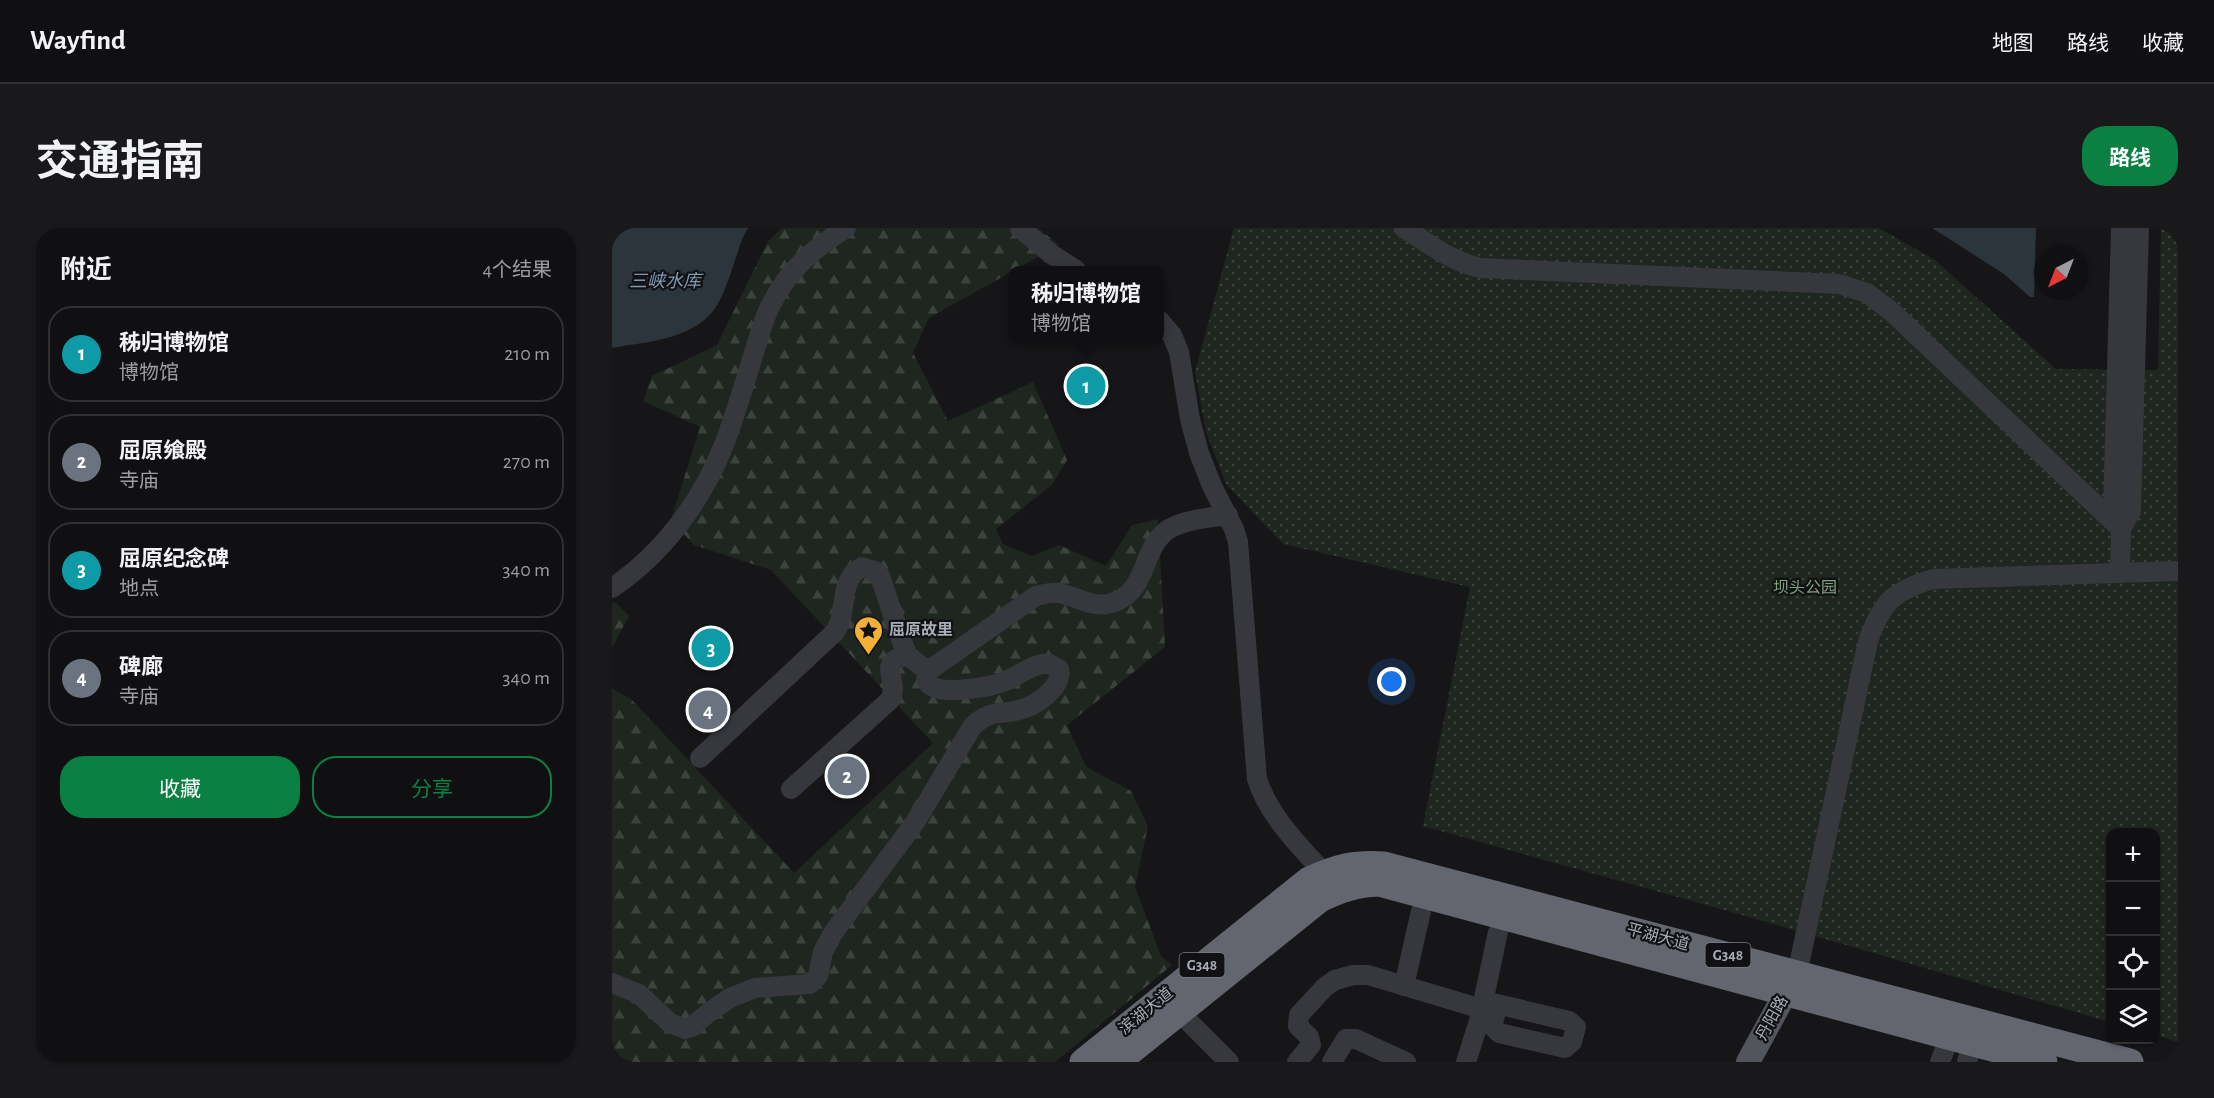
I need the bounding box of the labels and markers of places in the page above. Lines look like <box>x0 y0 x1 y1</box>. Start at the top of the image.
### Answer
pin: 1 <box>1066 364 1106 408</box>
place icon: 屈原故里 <box>852 614 884 656</box>
place label: 屈原故里 <box>889 621 953 638</box>
pin: 3 <box>692 626 730 670</box>
pin: 4 <box>688 688 728 732</box>
pin: 2 <box>828 754 866 798</box>

